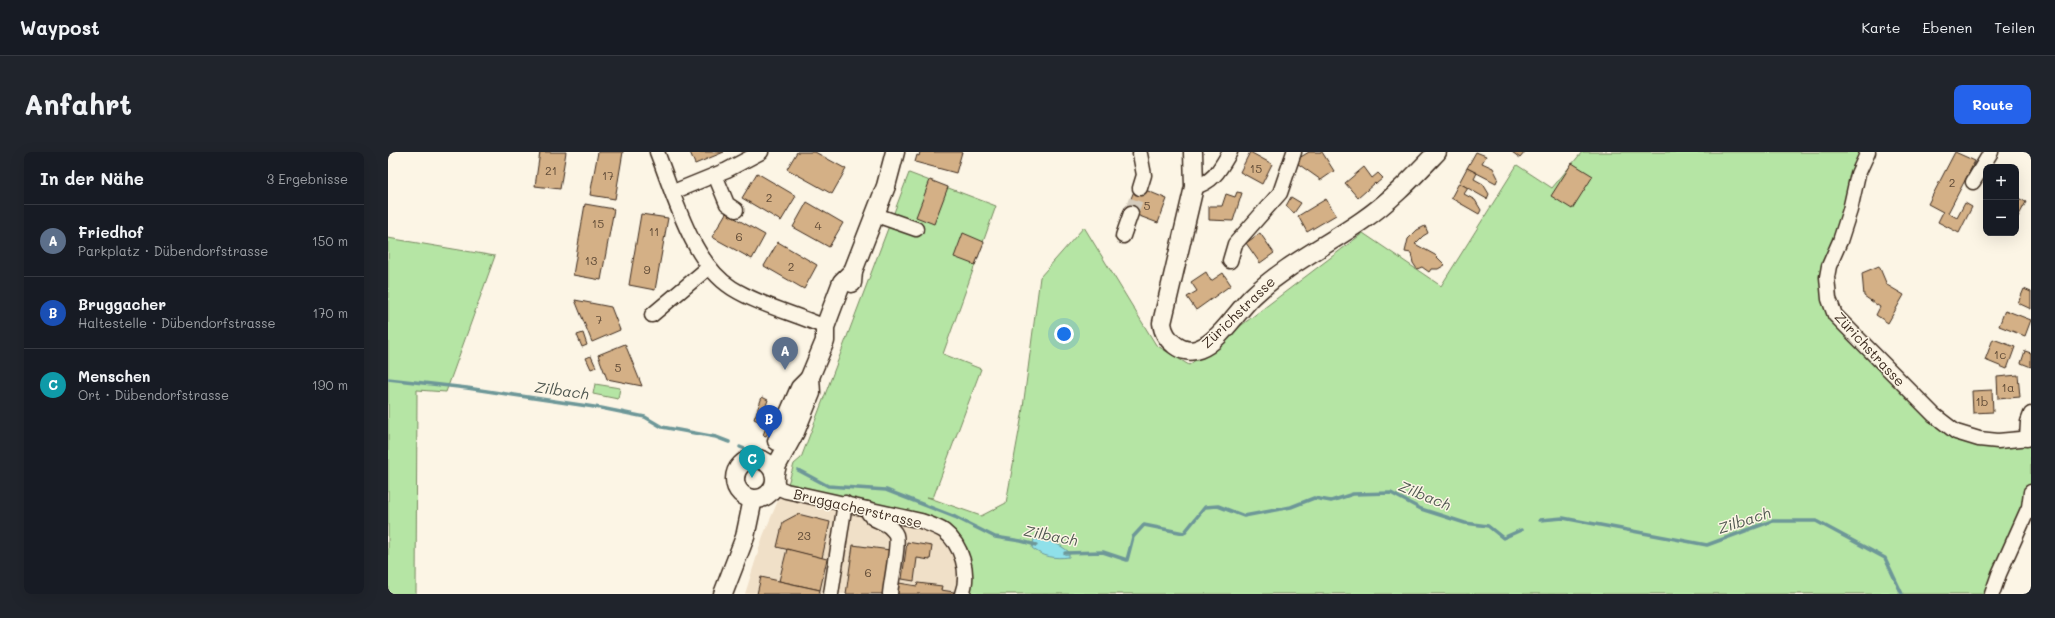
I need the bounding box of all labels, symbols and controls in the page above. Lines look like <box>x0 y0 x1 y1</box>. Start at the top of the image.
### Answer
text: Waypost <box>20 15 100 40</box>
text: Karte <box>1861 18 1901 37</box>
text: Ebenen <box>1923 18 1972 37</box>
text: Teilen <box>1994 18 2035 37</box>
button: Route <box>1954 85 2031 124</box>
text: Anfahrt <box>24 86 132 122</box>
house number: 15 <box>1250 160 1262 176</box>
house number: 21 <box>545 162 557 178</box>
map controls <box>1983 164 2019 236</box>
button: + <box>1983 164 2019 200</box>
text: In der Nähe <box>40 167 144 189</box>
house number: 17 <box>602 167 614 183</box>
text: 3 Ergebnisse <box>267 170 348 187</box>
house number: 2 <box>1949 174 1955 190</box>
house number: 2 <box>766 189 772 205</box>
house number: 5 <box>1144 197 1151 213</box>
button: − <box>1983 200 2019 236</box>
house number: 15 <box>592 215 604 231</box>
house number: 4 <box>814 217 822 233</box>
text: Friedhof <box>78 222 143 242</box>
house number: 11 <box>649 223 659 239</box>
house number: 6 <box>735 228 743 244</box>
text: A <box>48 232 58 249</box>
text: 150 m <box>312 232 348 249</box>
text: Parkplatz · Dübendorfstrasse <box>78 242 268 259</box>
house number: 13 <box>585 252 597 268</box>
house number: 2 <box>788 258 794 274</box>
house number: 9 <box>643 261 651 277</box>
street label: Zürichstrasse <box>1197 272 1279 352</box>
text: Bruggacher <box>78 294 166 314</box>
text: B <box>49 304 57 321</box>
text: 170 m <box>312 304 348 321</box>
street label: Zürichstrasse <box>1830 308 1910 390</box>
house number: 7 <box>596 311 603 327</box>
text: Haltestelle · Dübendorfstrasse <box>78 314 276 331</box>
your location <box>1054 324 1074 344</box>
pin: A <box>772 337 798 370</box>
house number: 1c <box>1994 346 2006 362</box>
house number: 5 <box>615 359 622 375</box>
text: Menschen <box>78 366 150 386</box>
text: C <box>48 376 58 393</box>
text: 190 m <box>312 376 348 393</box>
water label: Zilbach <box>534 376 590 404</box>
house number: 1a <box>2002 379 2014 395</box>
text: Ort · Dübendorfstrasse <box>78 386 229 403</box>
house number: 1b <box>1975 393 1989 409</box>
pin: B <box>756 405 782 438</box>
pin: C <box>739 445 765 478</box>
water label: Zilbach <box>1396 475 1454 515</box>
street label: Bruggacherstrasse <box>792 484 924 532</box>
water label: Zilbach <box>1715 502 1773 538</box>
water label: Zilbach <box>1022 520 1080 550</box>
house number: 23 <box>797 527 811 543</box>
house number: 6 <box>864 564 872 580</box>

